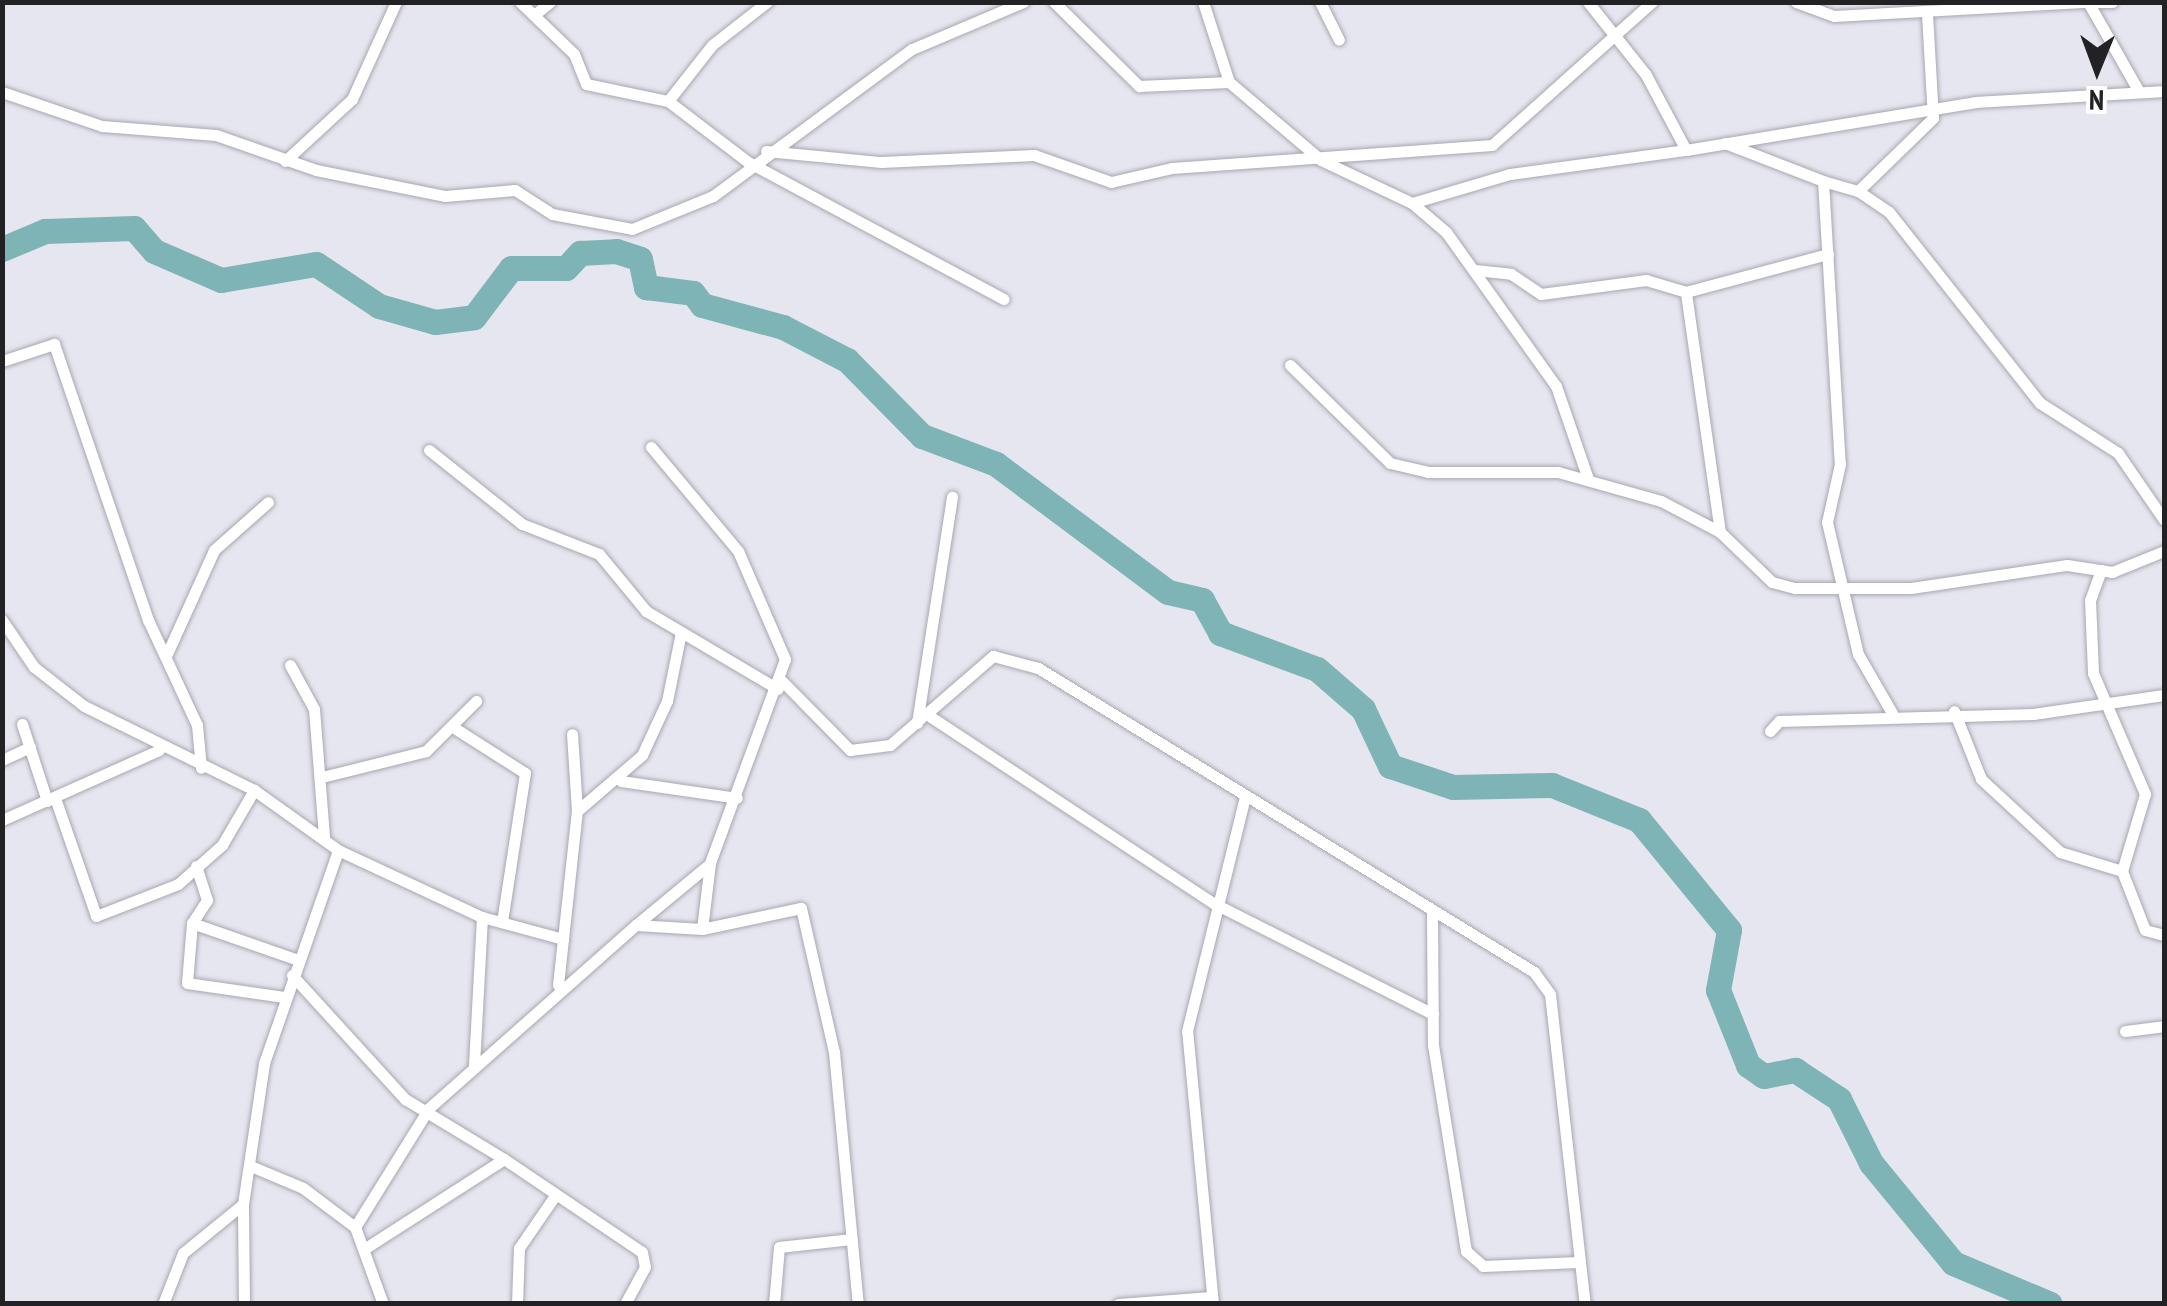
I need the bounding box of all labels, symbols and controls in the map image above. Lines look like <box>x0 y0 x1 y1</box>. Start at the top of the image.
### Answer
north arrow <box>2047 20 2147 120</box>
text: N <box>2089 82 2104 119</box>

